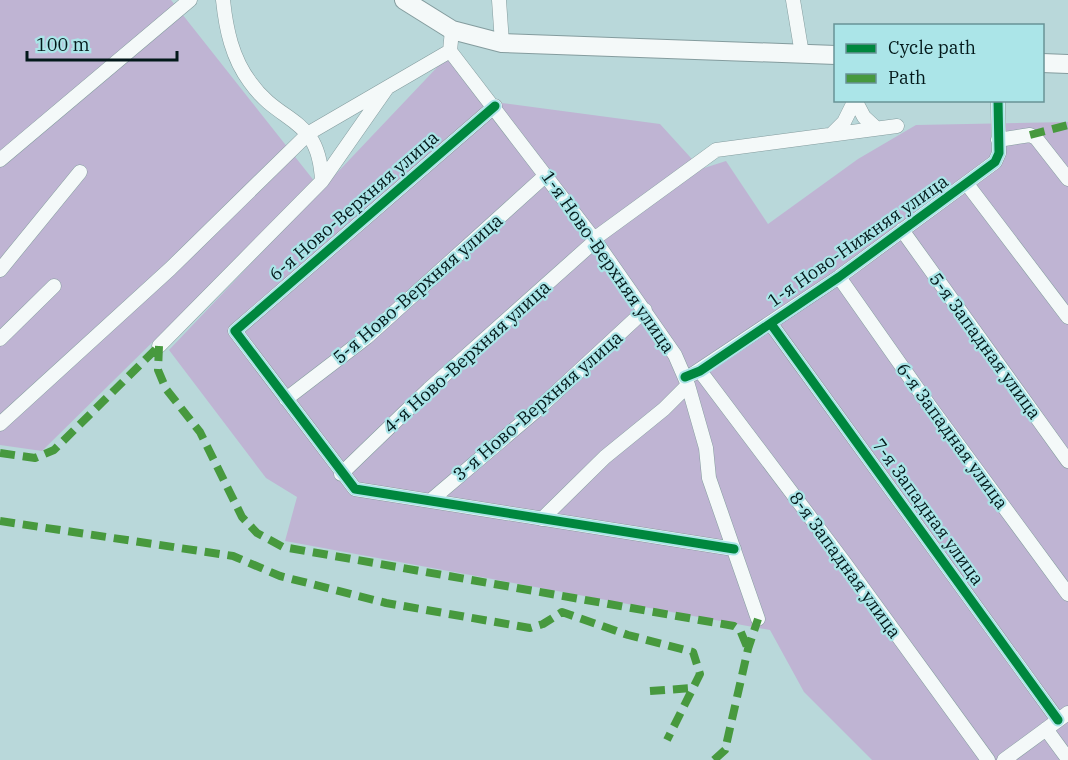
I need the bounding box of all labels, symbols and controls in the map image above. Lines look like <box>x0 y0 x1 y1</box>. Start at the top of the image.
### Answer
scale bar <box>27 24 177 62</box>
legend <box>834 24 1044 102</box>
text: 100 m <box>36 33 90 56</box>
text: Cycle path <box>888 36 976 59</box>
text: Path <box>888 66 926 89</box>
street label: 6-я Ново-Верхняя улица <box>264 125 443 286</box>
street label: 1-я Ново-Верхняя улица <box>537 166 680 358</box>
street label: 1-я Ново-Нижняя улица <box>763 169 953 312</box>
street label: 5-я Ново-Верхняя улица <box>328 208 507 369</box>
street label: 5-я Западная улица <box>924 268 1046 424</box>
street label: 4-я Ново-Верхняя улица <box>378 275 555 438</box>
street label: 3-я Ново-Верхняя улица <box>448 325 627 486</box>
street label: 6-я Западная улица <box>891 358 1013 514</box>
street label: 7-я Западная улица <box>867 434 989 590</box>
street label: 8-я Западная улица <box>784 487 906 643</box>

